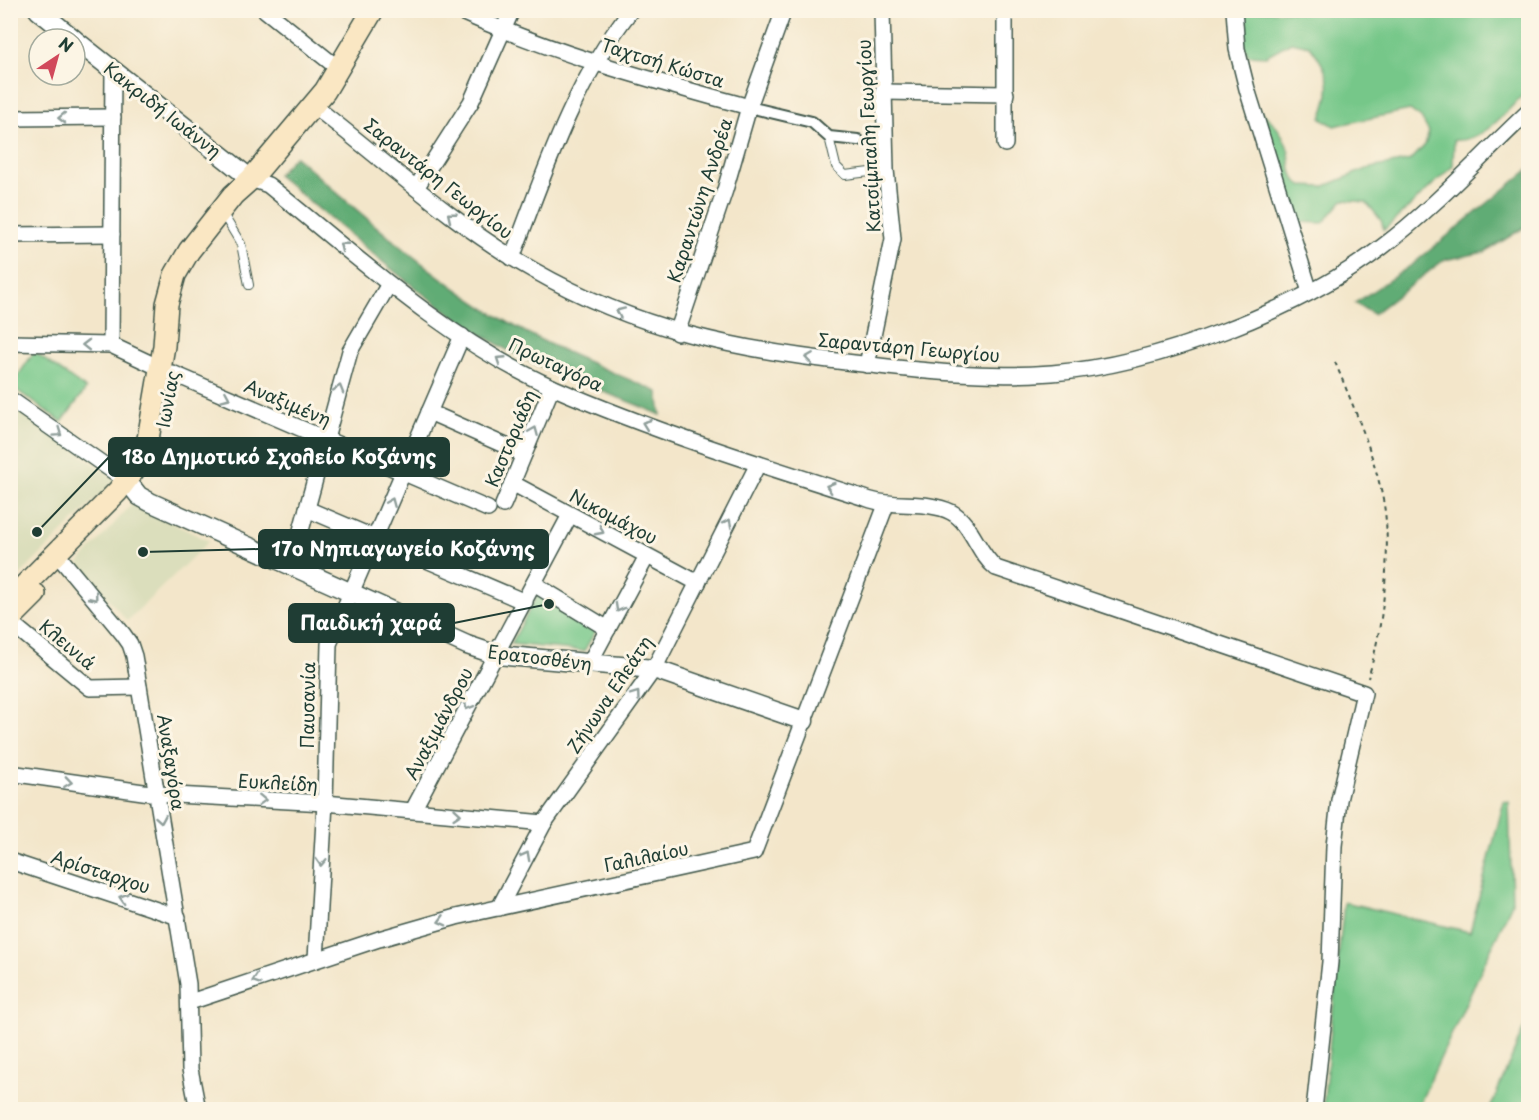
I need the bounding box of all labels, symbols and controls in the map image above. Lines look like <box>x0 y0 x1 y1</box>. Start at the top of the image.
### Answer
north arrow <box>27 27 87 87</box>
street label: Ταχτσή Κώστα <box>598 30 728 94</box>
text: N <box>54 31 79 57</box>
street label: Κατσίμπαλη Γεωργίου <box>849 39 887 233</box>
street label: Κακριδή Ιωάννη <box>98 54 228 164</box>
street label: Σαραντάρη Γεωργίου <box>359 111 519 245</box>
one-way arrow <box>57 112 66 124</box>
street label: Καραντώνη Ανδρέα <box>660 114 738 286</box>
one-way arrow <box>447 213 458 224</box>
one-way arrow <box>338 242 349 253</box>
one-way arrow <box>616 307 627 319</box>
street label: Σαραντάρη Γεωργίου <box>817 326 1001 368</box>
street label: Πρωταγόρα <box>504 330 608 398</box>
one-way arrow <box>81 338 90 351</box>
one-way arrow <box>804 352 813 364</box>
one-way arrow <box>496 356 507 367</box>
street label: Ιωνίας <box>149 369 185 429</box>
street label: Αναξιμένη <box>240 372 336 432</box>
one-way arrow <box>332 384 344 395</box>
street label: Καστοριάδη <box>477 385 543 491</box>
one-way arrow <box>219 389 230 401</box>
one-way arrow <box>641 419 652 431</box>
one-way arrow <box>52 426 63 437</box>
one-way arrow <box>527 427 539 438</box>
callout: 18ο Δημοτικό Σχολείο Κοζάνης <box>109 438 449 476</box>
text: 18ο Δημοτικό Σχολείο Κοζάνης <box>122 441 436 471</box>
street label: Νικομάχου <box>565 482 663 550</box>
one-way arrow <box>825 482 836 494</box>
one-way arrow <box>383 498 395 509</box>
one-way arrow <box>720 518 732 529</box>
one-way arrow <box>594 524 605 535</box>
callout: 17ο Νηπιαγωγείο Κοζάνης <box>259 530 548 568</box>
text: 17ο Νηπιαγωγείο Κοζάνης <box>271 533 535 563</box>
one-way arrow <box>87 590 98 601</box>
one-way arrow <box>615 601 626 612</box>
callout: Παιδική χαρά <box>289 604 454 642</box>
text: Παιδική χαρά <box>300 607 442 637</box>
street label: Κλεινιά <box>34 612 102 676</box>
street label: Ζήνωνα Ελεάτη <box>560 630 658 758</box>
street label: Ερατοσθένη <box>486 637 594 677</box>
street label: Παυσανία <box>293 661 321 749</box>
street label: Αναξιμάνδρου <box>397 662 479 784</box>
one-way arrow <box>629 690 640 701</box>
one-way arrow <box>464 700 475 710</box>
street label: Αναξαγόρα <box>151 712 193 812</box>
street label: Ευκλείδη <box>237 766 319 798</box>
one-way arrow <box>64 775 73 788</box>
one-way arrow <box>258 794 267 807</box>
one-way arrow <box>452 807 461 820</box>
one-way arrow <box>155 814 167 824</box>
street label: Γαλιλαίου <box>601 834 691 878</box>
street label: Αρίσταρχου <box>48 842 154 900</box>
one-way arrow <box>519 851 530 862</box>
one-way arrow <box>315 857 328 866</box>
one-way arrow <box>118 893 129 906</box>
one-way arrow <box>437 914 448 926</box>
one-way arrow <box>251 972 262 985</box>

